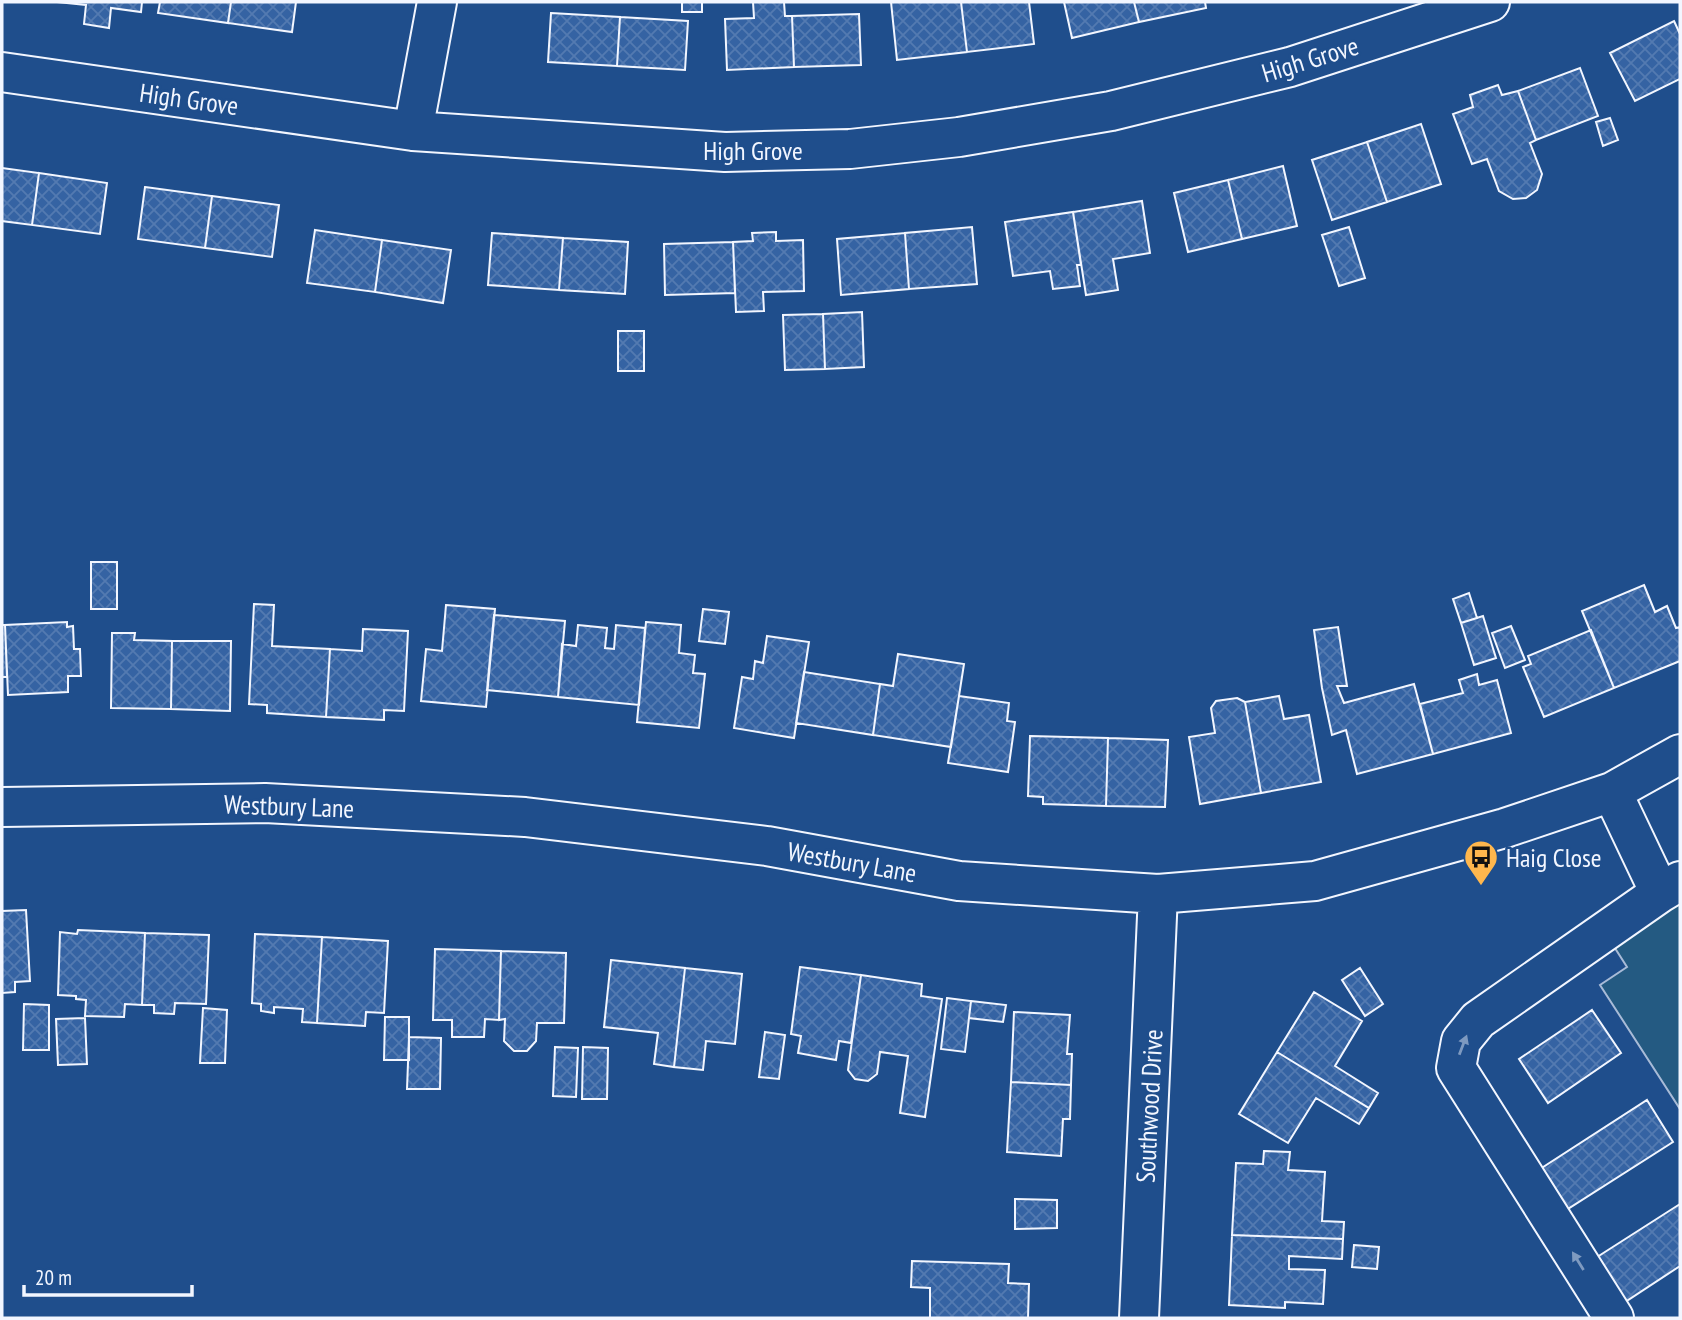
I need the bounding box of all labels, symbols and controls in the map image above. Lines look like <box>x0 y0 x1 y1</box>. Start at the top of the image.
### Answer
street label: High Grove <box>1258 29 1362 89</box>
street label: High Grove <box>137 76 241 122</box>
street label: High Grove <box>703 134 803 167</box>
street label: Westbury Lane <box>223 787 355 825</box>
street label: Westbury Lane <box>785 834 919 890</box>
bus stop icon: Haig Close <box>1462 838 1500 887</box>
place label: Haig Close <box>1506 841 1601 874</box>
street label: Southwood Drive <box>1128 1028 1170 1184</box>
one-way arrow <box>1458 1034 1469 1055</box>
one-way arrow <box>1572 1251 1585 1270</box>
scale bar <box>24 1254 192 1298</box>
text: 20 m <box>35 1264 72 1291</box>

